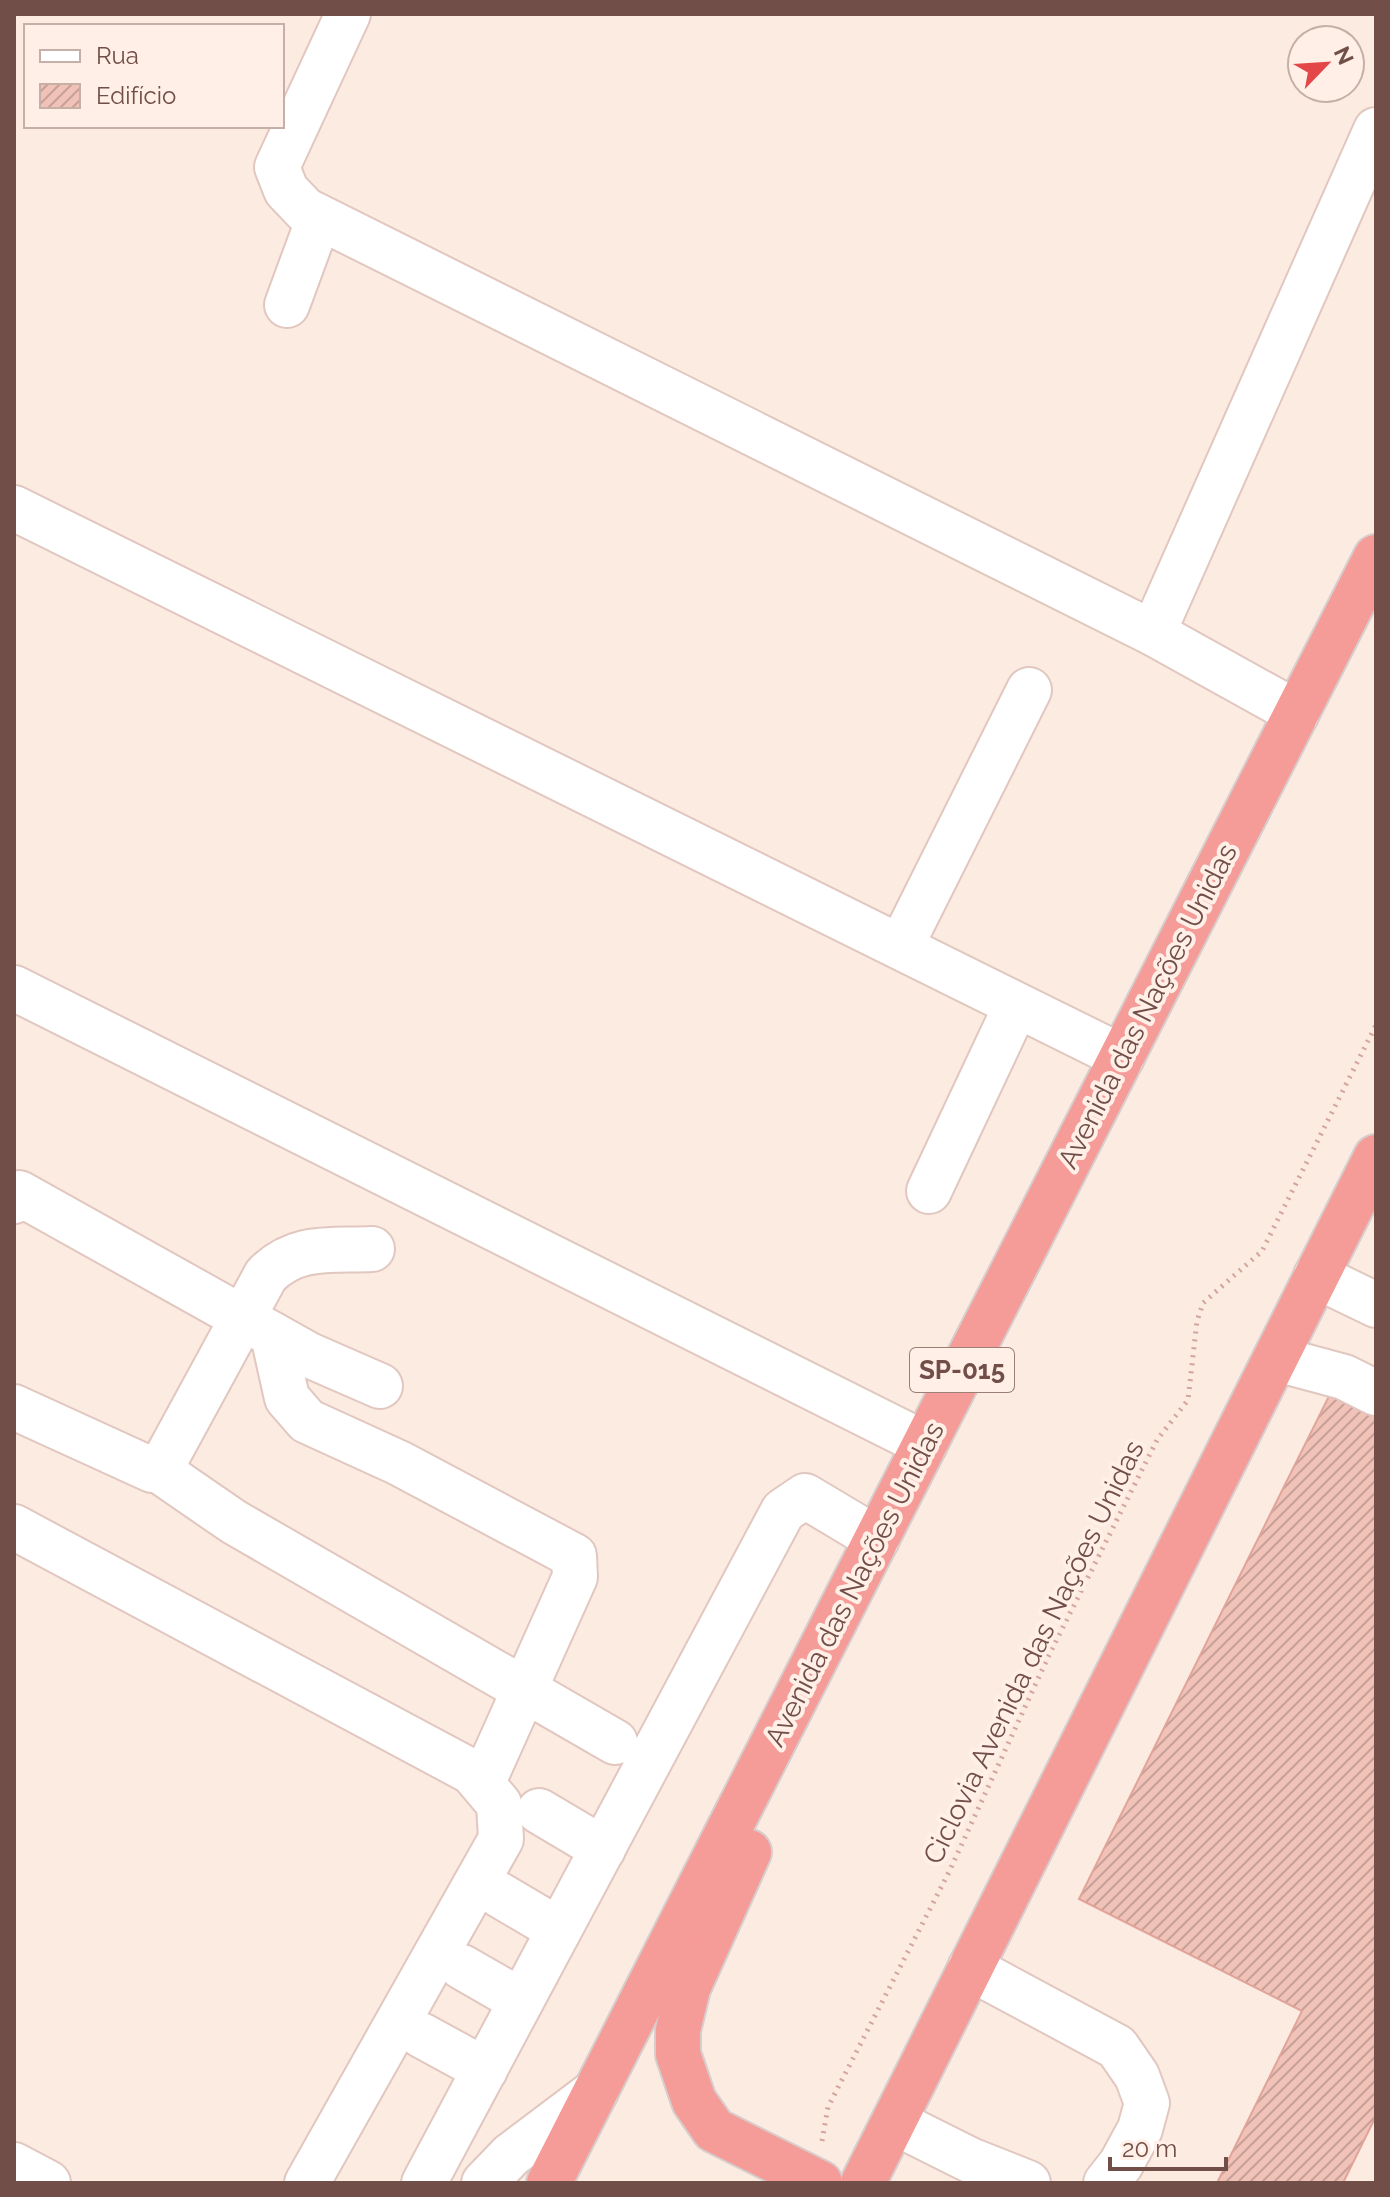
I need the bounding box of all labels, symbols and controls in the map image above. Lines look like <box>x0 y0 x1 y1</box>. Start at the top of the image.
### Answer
legend <box>24 24 284 128</box>
north arrow <box>1286 24 1366 104</box>
text: Rua <box>96 41 139 70</box>
text: N <box>1329 42 1359 69</box>
text: Edifício <box>96 81 176 110</box>
street label: Avenida das Nações Unidas <box>1051 838 1244 1174</box>
road number: SP-015 <box>910 1348 1014 1392</box>
street label: Avenida das Nações Unidas <box>758 1416 951 1752</box>
street label: Ciclovia Avenida das Nações Unidas <box>916 1435 1151 1869</box>
scale bar <box>1110 2121 1226 2171</box>
text: 20 m <box>1122 2134 1177 2163</box>

